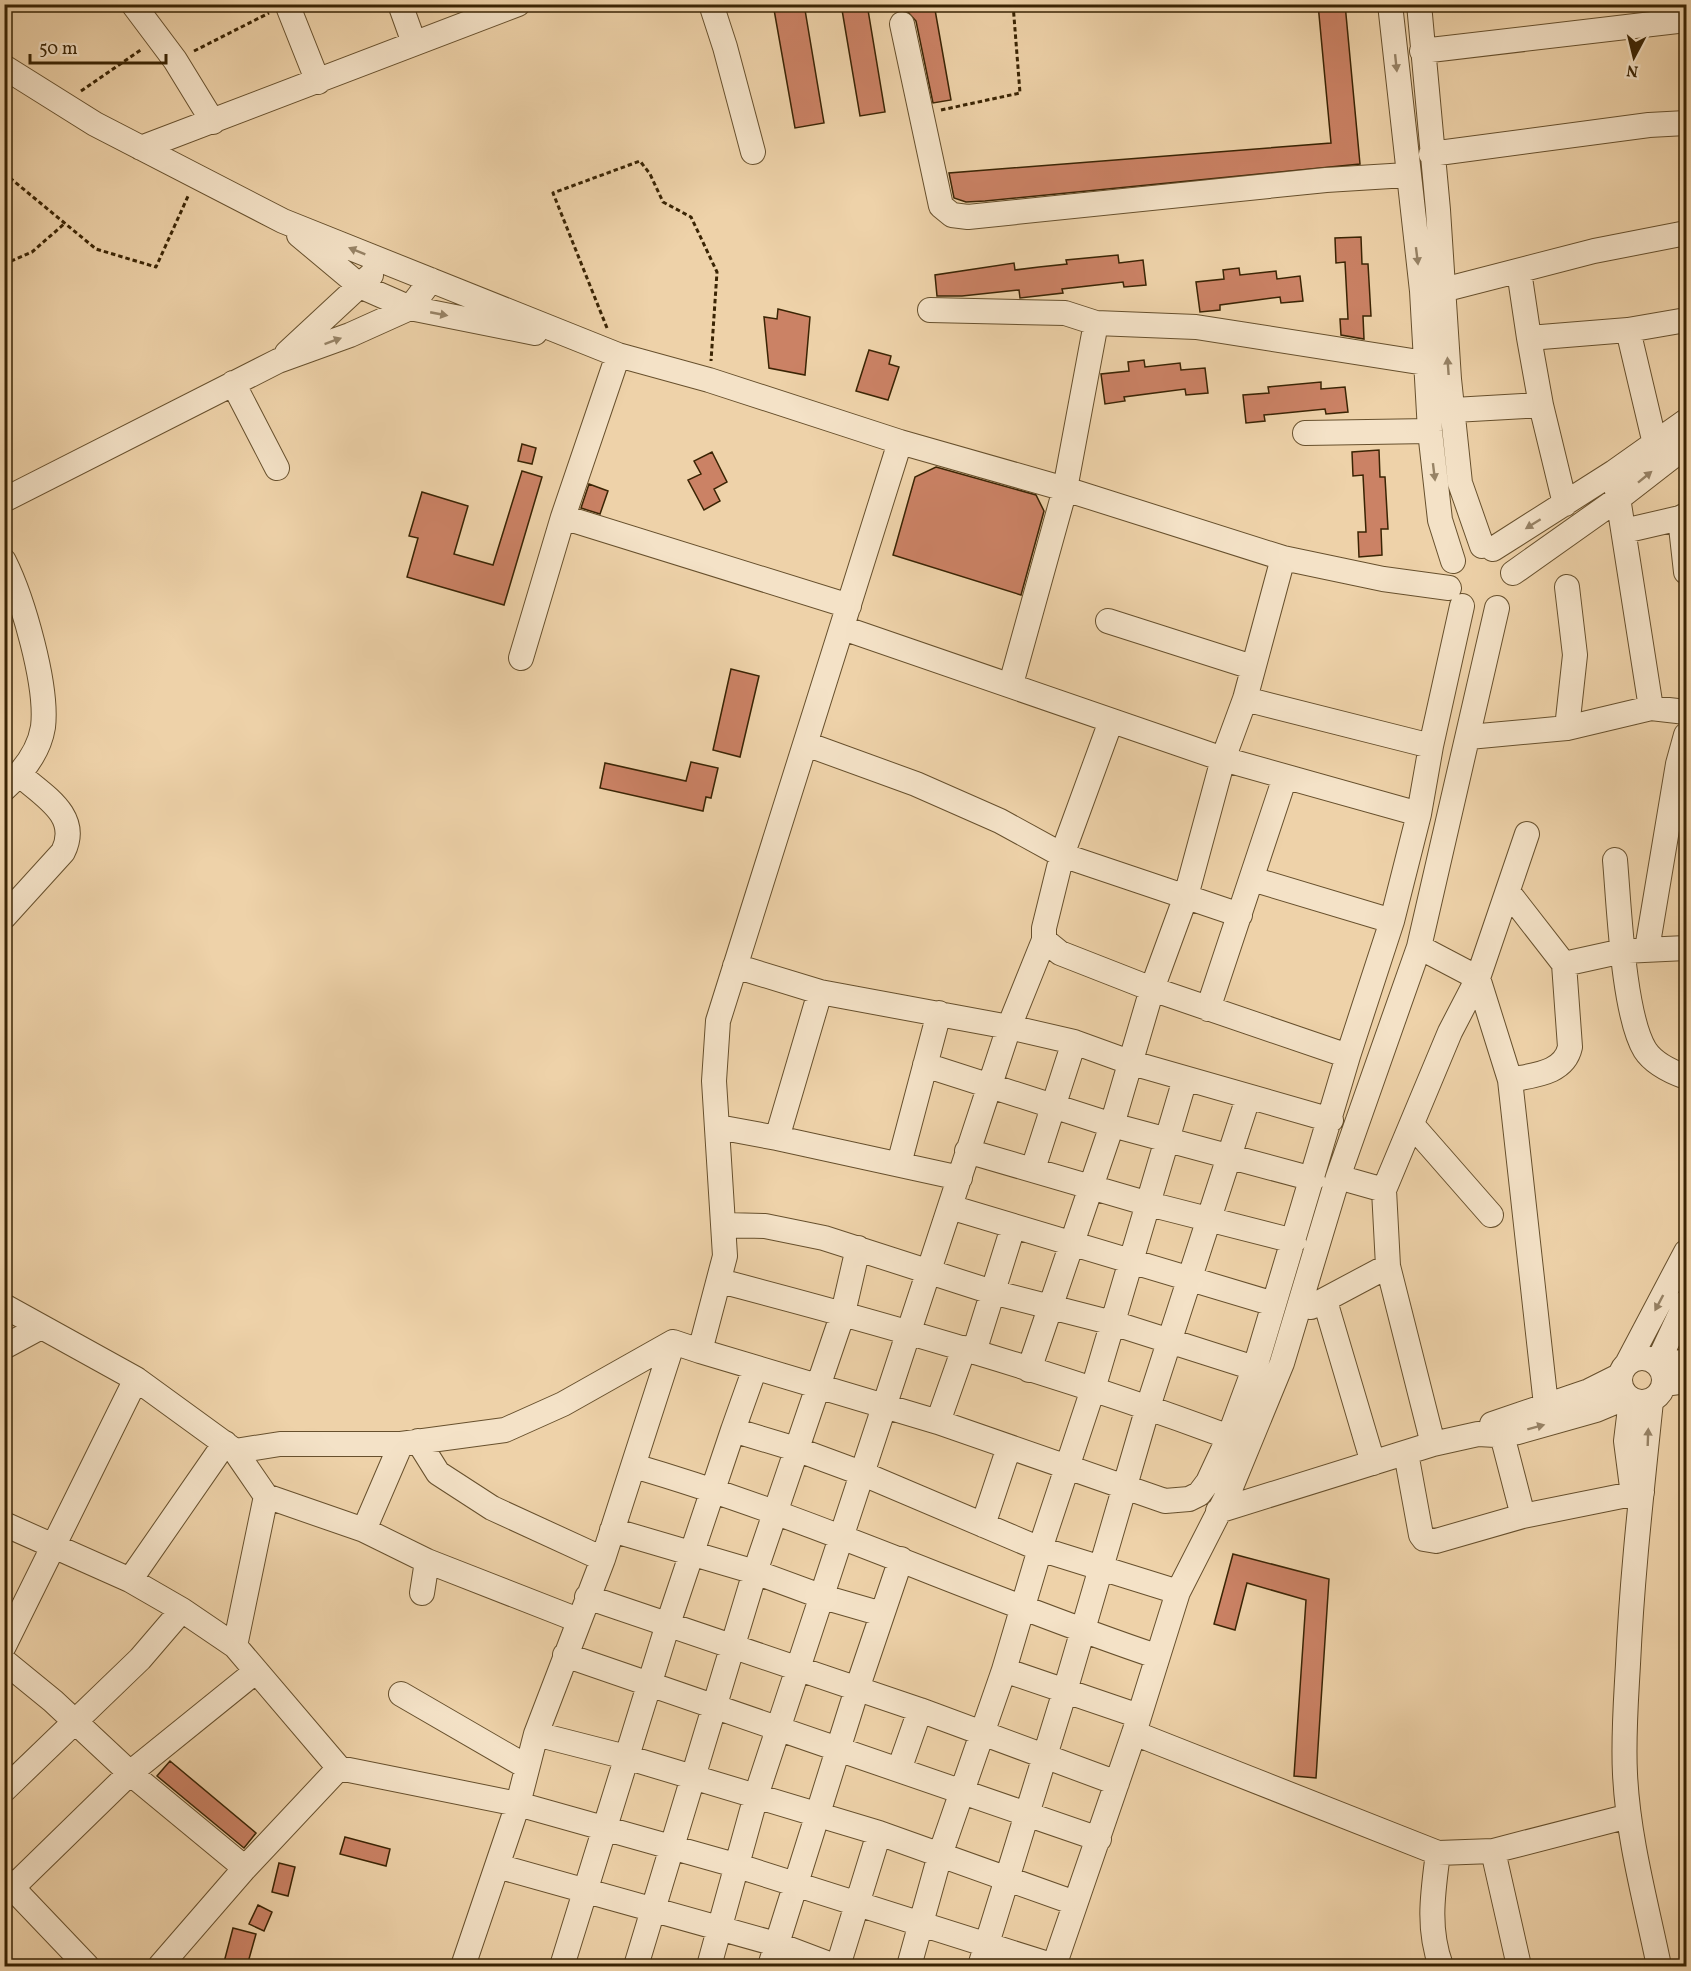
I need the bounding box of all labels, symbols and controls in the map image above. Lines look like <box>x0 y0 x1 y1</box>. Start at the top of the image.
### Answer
scale bar <box>30 27 166 65</box>
north arrow <box>1604 27 1664 87</box>
text: 50 m <box>39 37 78 62</box>
one-way arrow <box>1391 53 1401 72</box>
text: N <box>1625 58 1640 82</box>
one-way arrow <box>348 246 366 255</box>
one-way arrow <box>1413 247 1422 266</box>
one-way arrow <box>430 310 449 319</box>
one-way arrow <box>324 336 342 346</box>
one-way arrow <box>1443 357 1453 376</box>
one-way arrow <box>1430 462 1439 481</box>
one-way arrow <box>1637 471 1652 484</box>
one-way arrow <box>1525 518 1541 529</box>
one-way arrow <box>1654 1295 1664 1312</box>
one-way arrow <box>1527 1422 1545 1431</box>
one-way arrow <box>1644 1428 1653 1447</box>

